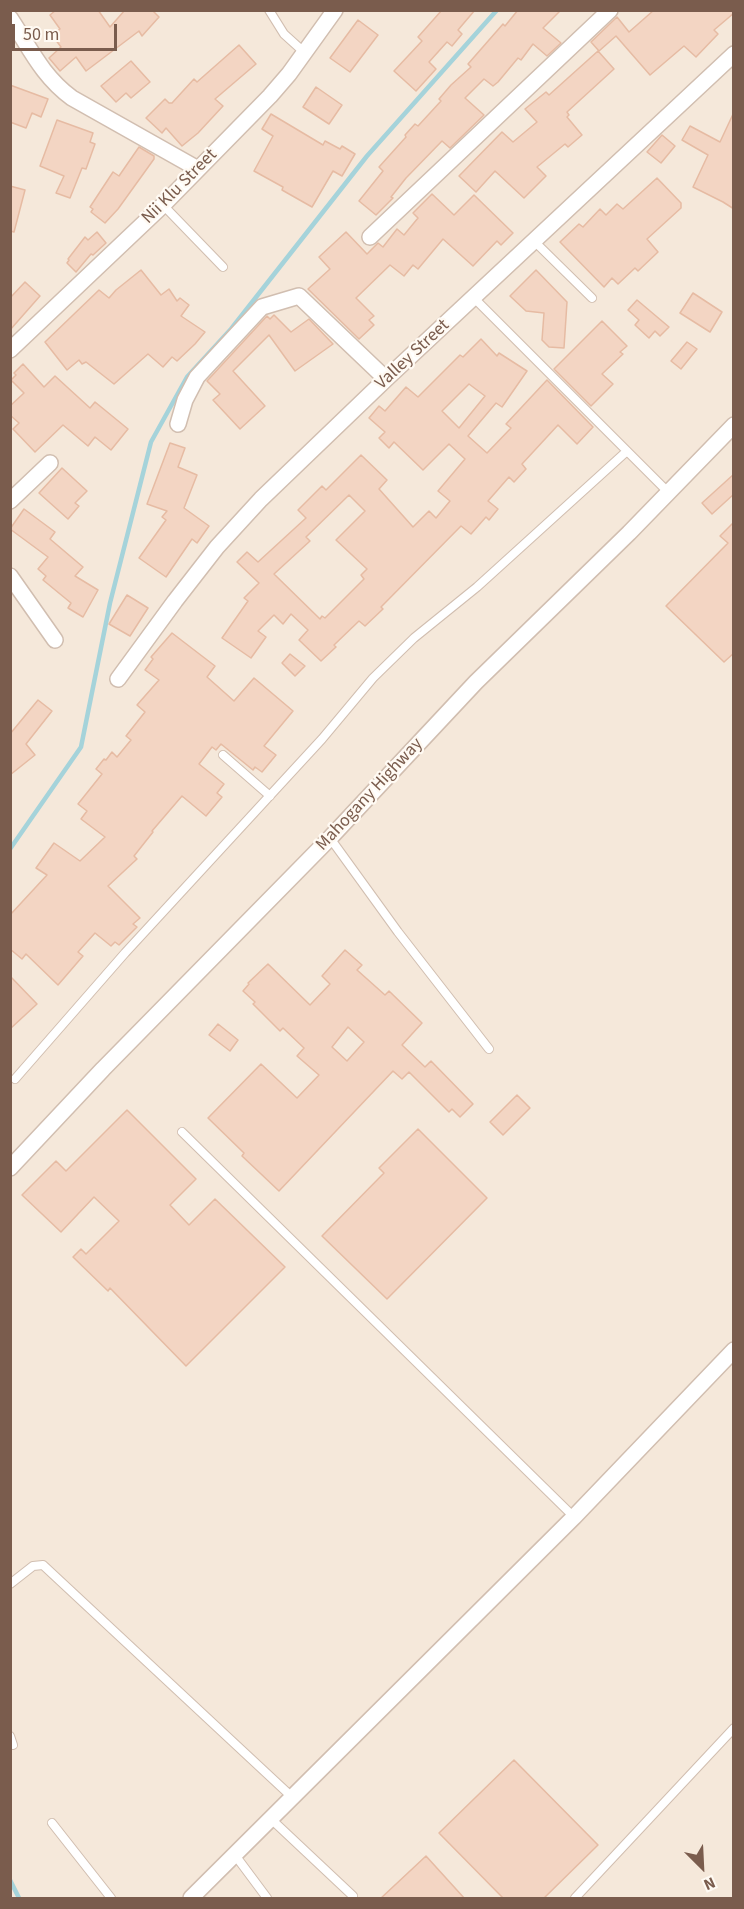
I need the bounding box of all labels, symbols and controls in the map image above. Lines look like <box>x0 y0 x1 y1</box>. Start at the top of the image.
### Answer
scale bar <box>15 12 120 50</box>
text: 50 m <box>23 22 59 47</box>
street label: Nii Klu Street <box>138 145 222 229</box>
street label: Valley Street <box>372 315 454 395</box>
street label: Mahogany Highway <box>312 734 428 856</box>
north arrow <box>672 1837 732 1897</box>
text: N <box>700 1871 719 1896</box>

